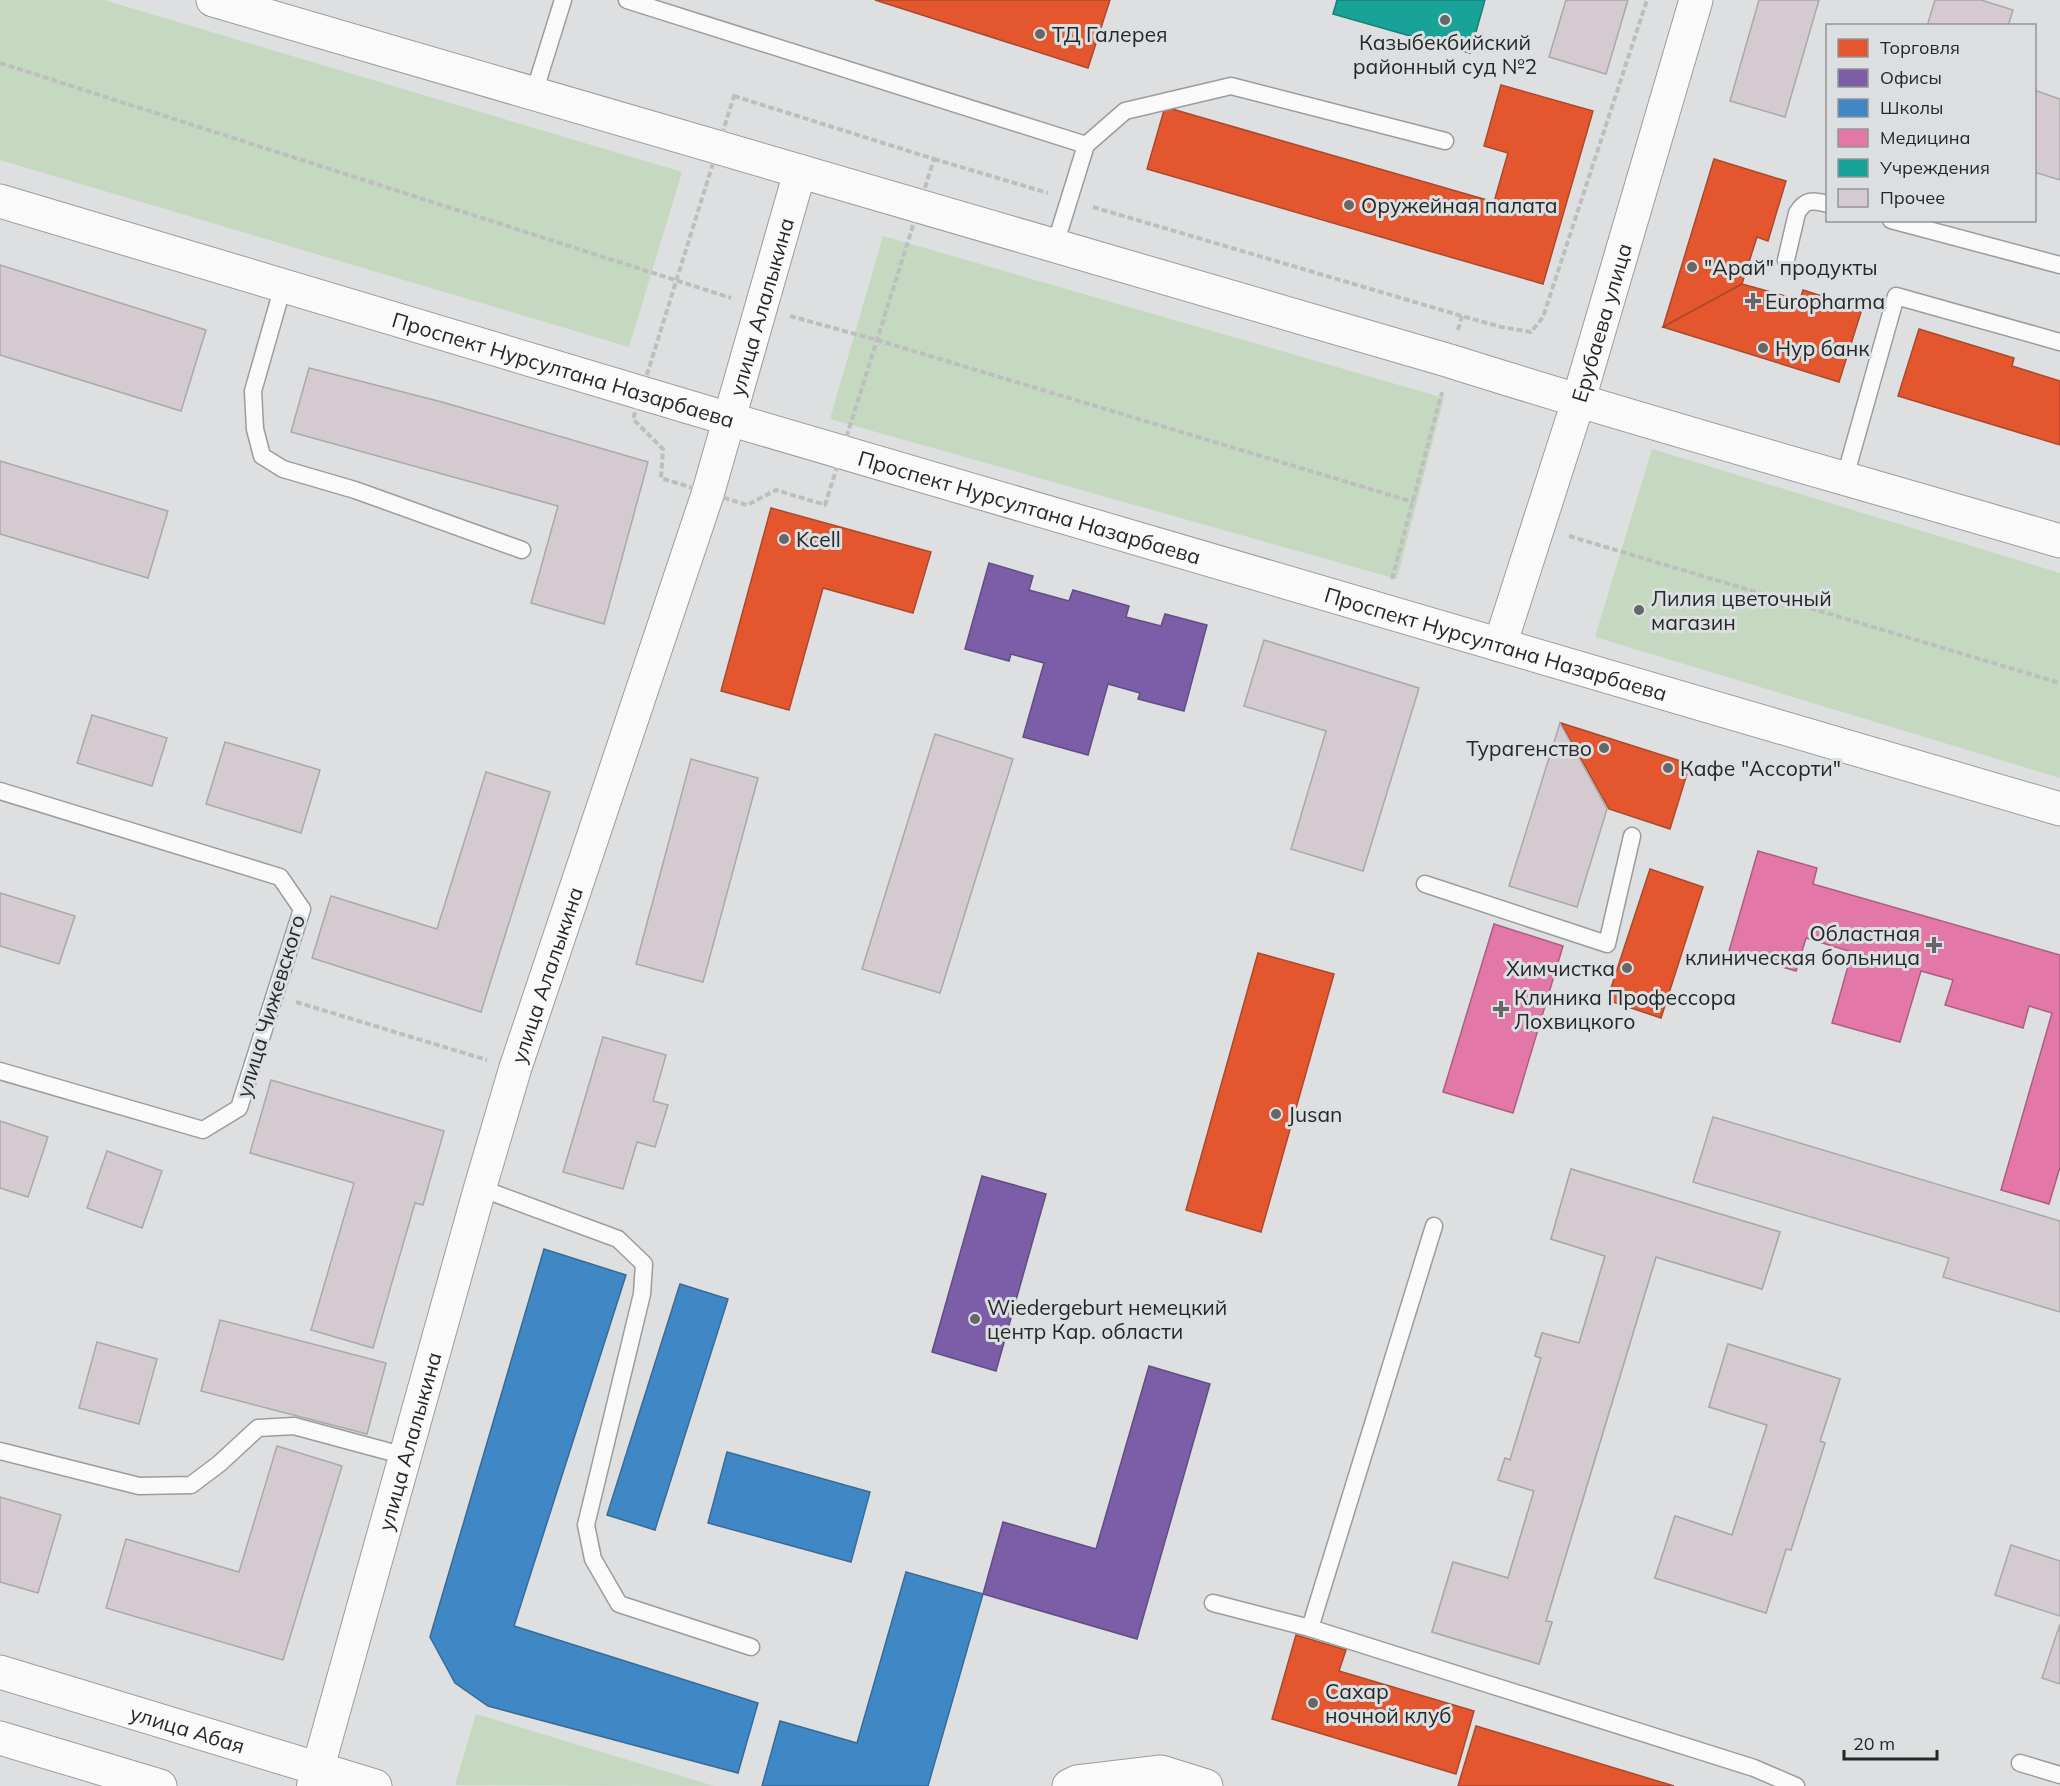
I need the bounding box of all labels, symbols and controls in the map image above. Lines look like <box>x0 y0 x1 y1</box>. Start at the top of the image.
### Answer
marker: Казыбекбийский районный суд №2 <box>1438 13 1452 27</box>
place label: ТД Галерея <box>1052 21 1168 47</box>
legend <box>1826 24 2036 222</box>
marker: ТД Галерея <box>1033 27 1047 41</box>
place label: Казыбекбийский районный суд №2 <box>1353 29 1537 79</box>
text: Торговля <box>1880 36 1960 59</box>
text: Офисы <box>1880 66 1942 89</box>
text: Школы <box>1880 96 1943 119</box>
text: Медицина <box>1880 126 1971 149</box>
text: Учреждения <box>1879 156 1990 179</box>
text: Прочее <box>1880 186 1945 209</box>
place label: Оружейная палата <box>1361 192 1558 218</box>
marker: Оружейная палата <box>1342 198 1356 212</box>
street label: улица Алалыкина <box>723 215 799 399</box>
street label: Ерубаева улица <box>1566 240 1637 405</box>
place label: "Арай" продукты <box>1704 254 1878 280</box>
marker: "Арай" продукты <box>1685 260 1699 274</box>
place label: Europharma <box>1765 288 1885 314</box>
marker: Europharma <box>1746 294 1760 308</box>
street label: Проспект Нурсултана Назарбаева <box>389 306 738 433</box>
place label: Нур банк <box>1775 335 1870 361</box>
marker: Нур банк <box>1756 341 1770 355</box>
street label: Проспект Нурсултана Назарбаева <box>855 445 1204 570</box>
place label: Kcell <box>796 526 841 552</box>
marker: Kcell <box>777 532 791 546</box>
street label: Проспект Нурсултана Назарбаева <box>1321 581 1670 706</box>
place label: Лилия цветочный магазин <box>1651 585 1832 635</box>
marker: Лилия цветочный магазин <box>1632 603 1646 617</box>
place label: Турагенство <box>1466 735 1592 761</box>
marker: Турагенство <box>1597 741 1611 755</box>
place label: Кафе "Ассорти" <box>1680 755 1841 781</box>
marker: Кафе "Ассорти" <box>1661 761 1675 775</box>
street label: улица Алалыкина <box>505 883 588 1067</box>
street label: улица Чижевского <box>230 912 310 1100</box>
place label: Областная клиническая больница <box>1685 920 1920 970</box>
marker: Областная клиническая больница <box>1925 936 1943 954</box>
place label: Химчистка <box>1506 955 1615 981</box>
marker: Химчистка <box>1620 961 1634 975</box>
place label: Клиника Профессора Лохвицкого <box>1514 984 1736 1034</box>
marker: Клиника Профессора Лохвицкого <box>1492 1000 1510 1018</box>
place label: Jusan <box>1288 1101 1342 1127</box>
marker: Jusan <box>1269 1107 1283 1121</box>
place label: Wiedergeburt немецкий центр Кар. области <box>987 1294 1227 1344</box>
marker: Wiedergeburt немецкий центр Кар. области <box>968 1312 982 1326</box>
street label: улица Алалыкина <box>372 1349 447 1534</box>
place label: Сахар ночной клуб <box>1325 1678 1452 1728</box>
marker: Сахар ночной клуб <box>1306 1696 1320 1710</box>
street label: улица Абая <box>127 1699 248 1759</box>
scale bar <box>1844 1723 1937 1761</box>
text: 20 m <box>1853 1732 1895 1755</box>

